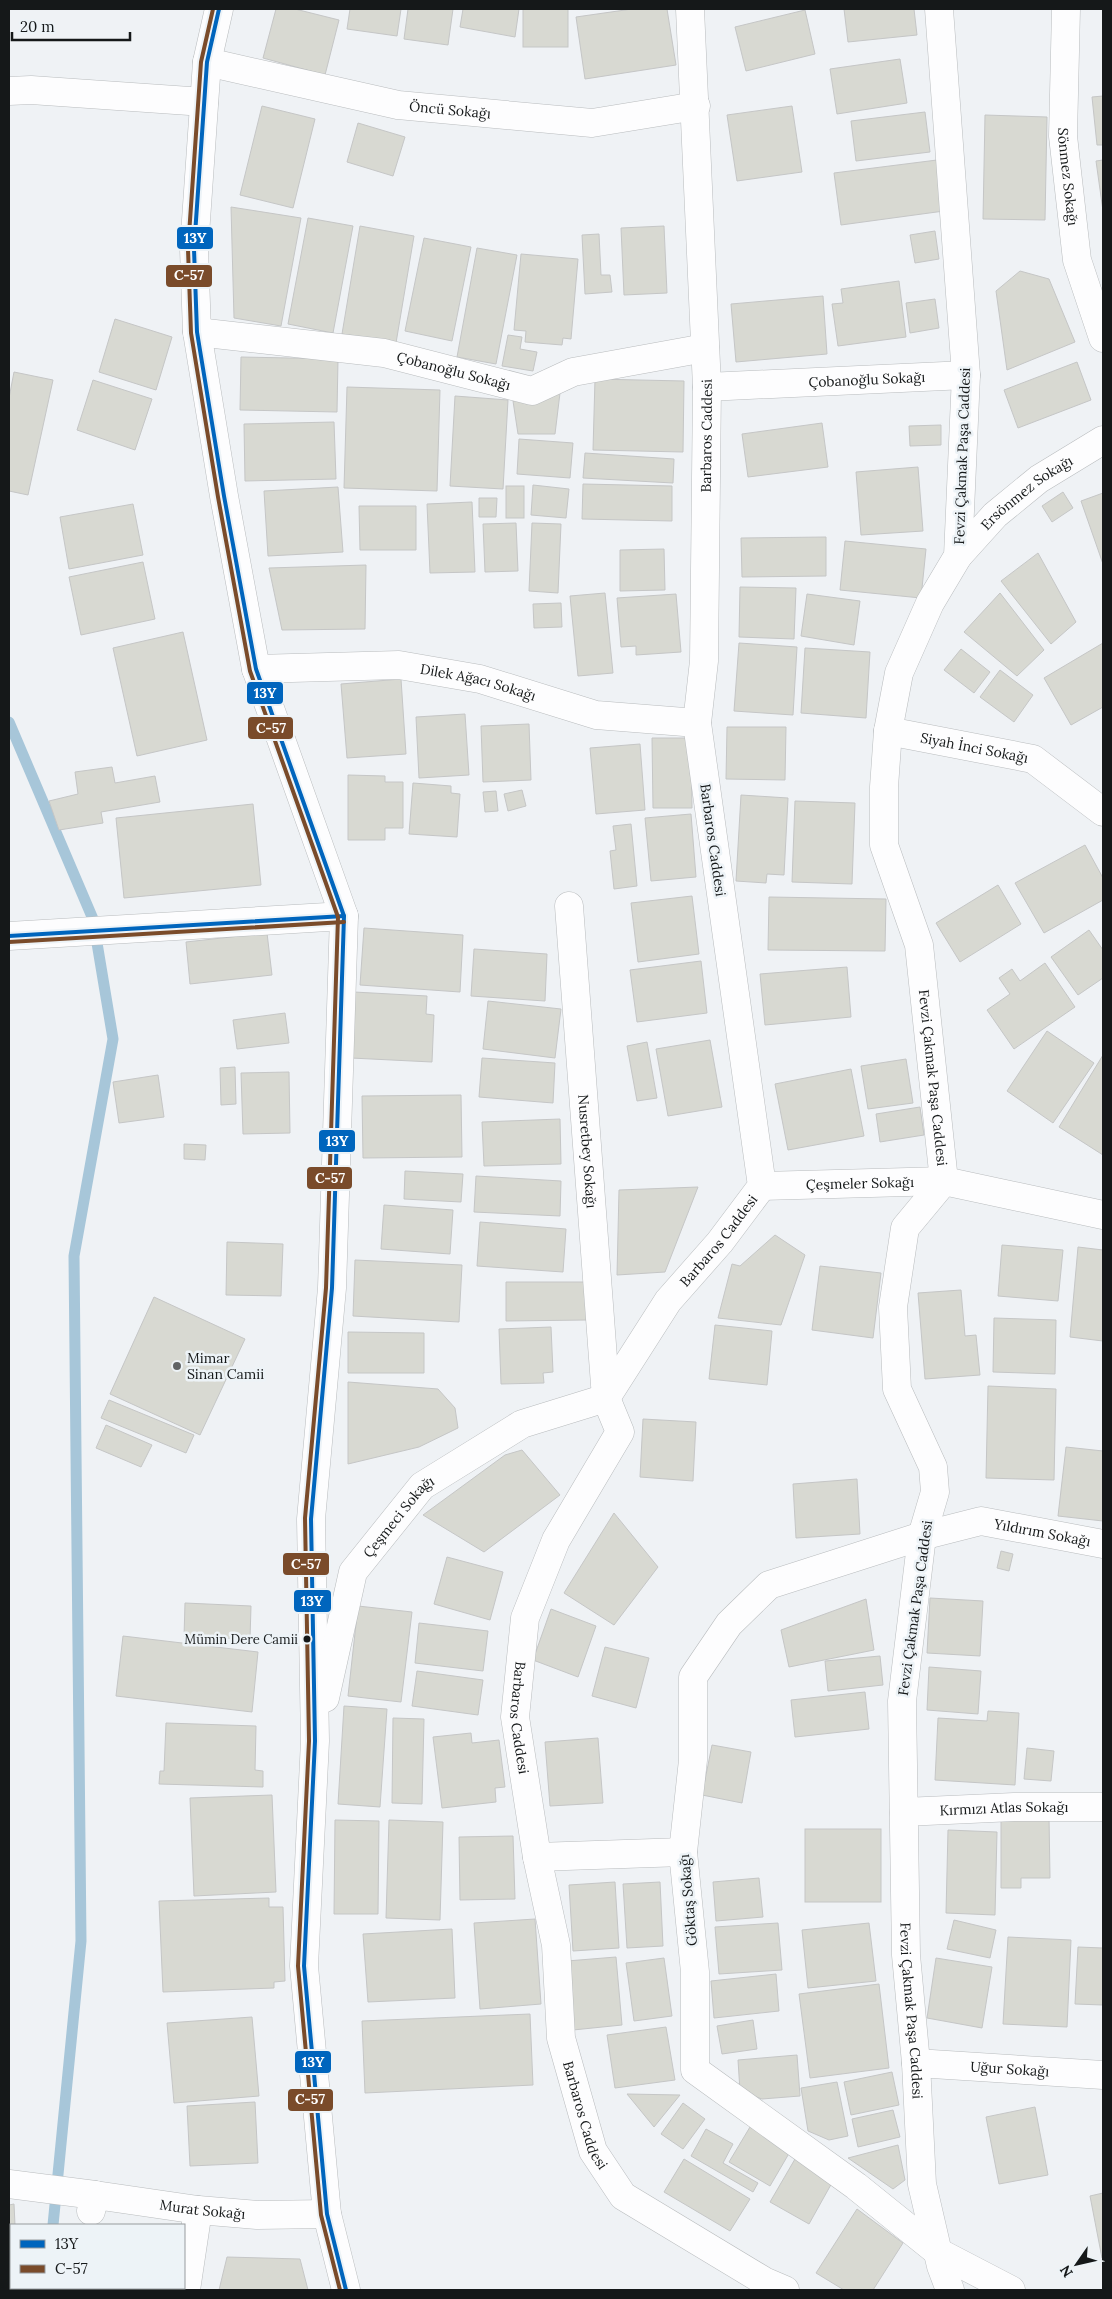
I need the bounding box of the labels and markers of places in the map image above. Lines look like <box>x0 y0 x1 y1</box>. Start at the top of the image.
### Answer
place label: Mimar Sinan Camii <box>187 1349 264 1383</box>
marker: Mimar Sinan Camii <box>171 1360 183 1372</box>
place label: Mümin Dere Camii <box>184 1631 298 1648</box>
marker: Mümin Dere Camii <box>302 1634 312 1644</box>

